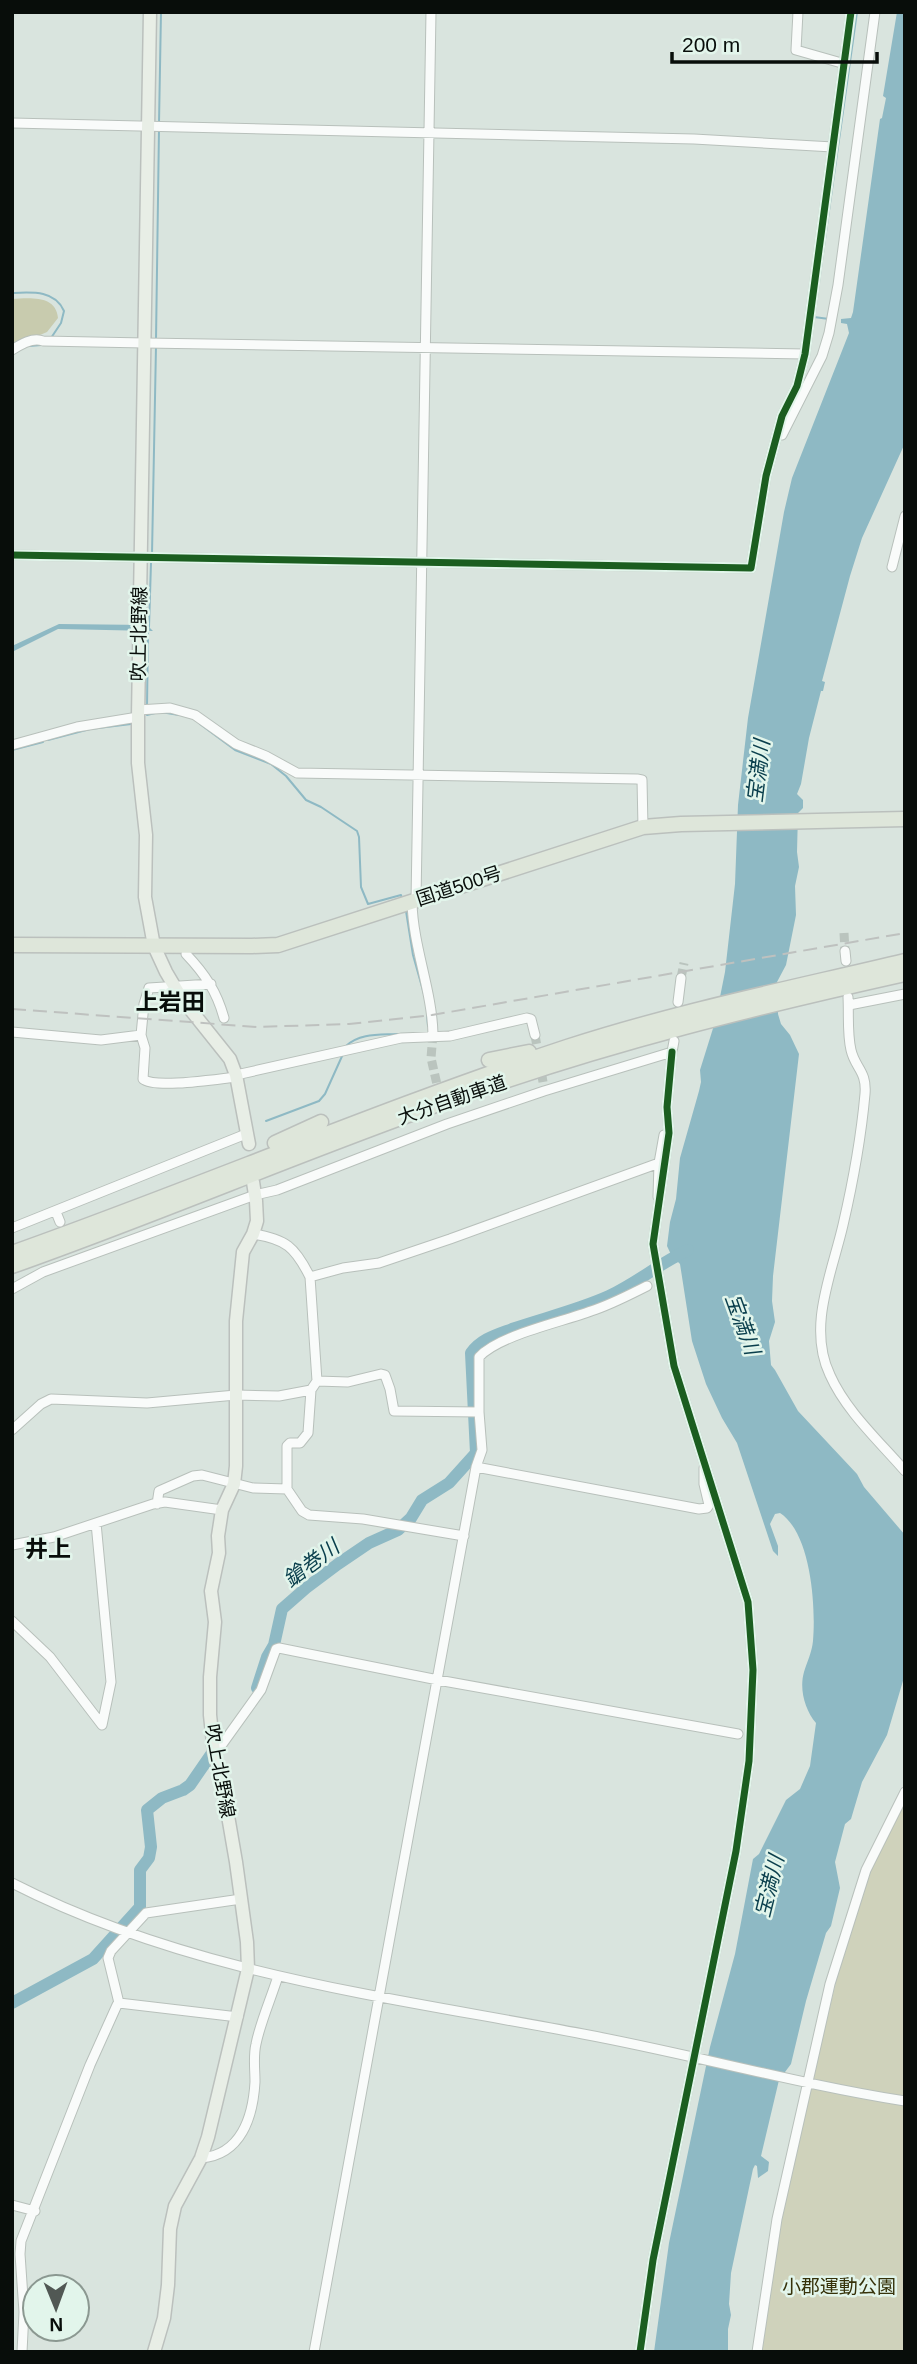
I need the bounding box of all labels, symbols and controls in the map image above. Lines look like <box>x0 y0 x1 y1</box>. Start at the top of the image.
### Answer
scale bar <box>672 21 877 65</box>
text: 200 m <box>682 33 740 56</box>
street label: 吹上北野線 <box>128 586 150 682</box>
water label: 宝満川 <box>743 736 773 804</box>
street label: 国道500号 <box>414 862 504 910</box>
district label: 上岩田 <box>136 989 205 1015</box>
street label: 大分自動車道 <box>395 1072 509 1128</box>
water label: 宝満川 <box>721 1290 765 1359</box>
water label: 鎗巻川 <box>279 1534 345 1591</box>
district label: 井上 <box>25 1536 71 1562</box>
street label: 吹上北野線 <box>201 1722 239 1820</box>
water label: 宝満川 <box>750 1851 788 1919</box>
north arrow <box>21 2273 91 2343</box>
park label: 小郡運動公園 <box>782 2276 896 2297</box>
text: N <box>49 2314 63 2335</box>

